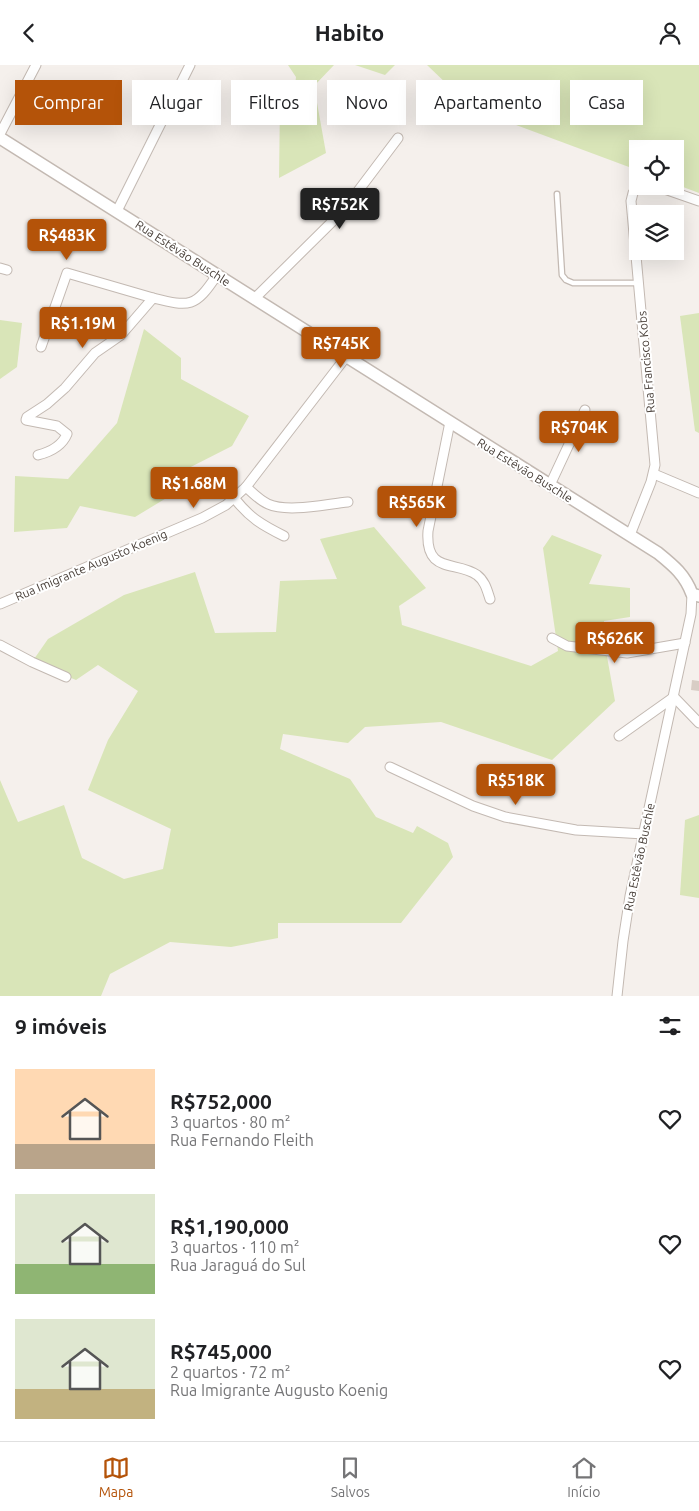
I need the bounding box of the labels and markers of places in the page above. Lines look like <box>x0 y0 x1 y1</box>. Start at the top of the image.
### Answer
pin: R$752K <box>299 187 381 230</box>
pin: R$483K <box>26 219 108 261</box>
pin: R$1.19M <box>37 307 129 349</box>
pin: R$745K <box>300 327 382 369</box>
pin: R$704K <box>538 411 620 453</box>
pin: R$1.68M <box>148 467 240 509</box>
pin: R$565K <box>376 485 458 528</box>
pin: R$626K <box>574 621 656 664</box>
pin: R$518K <box>475 763 557 806</box>

